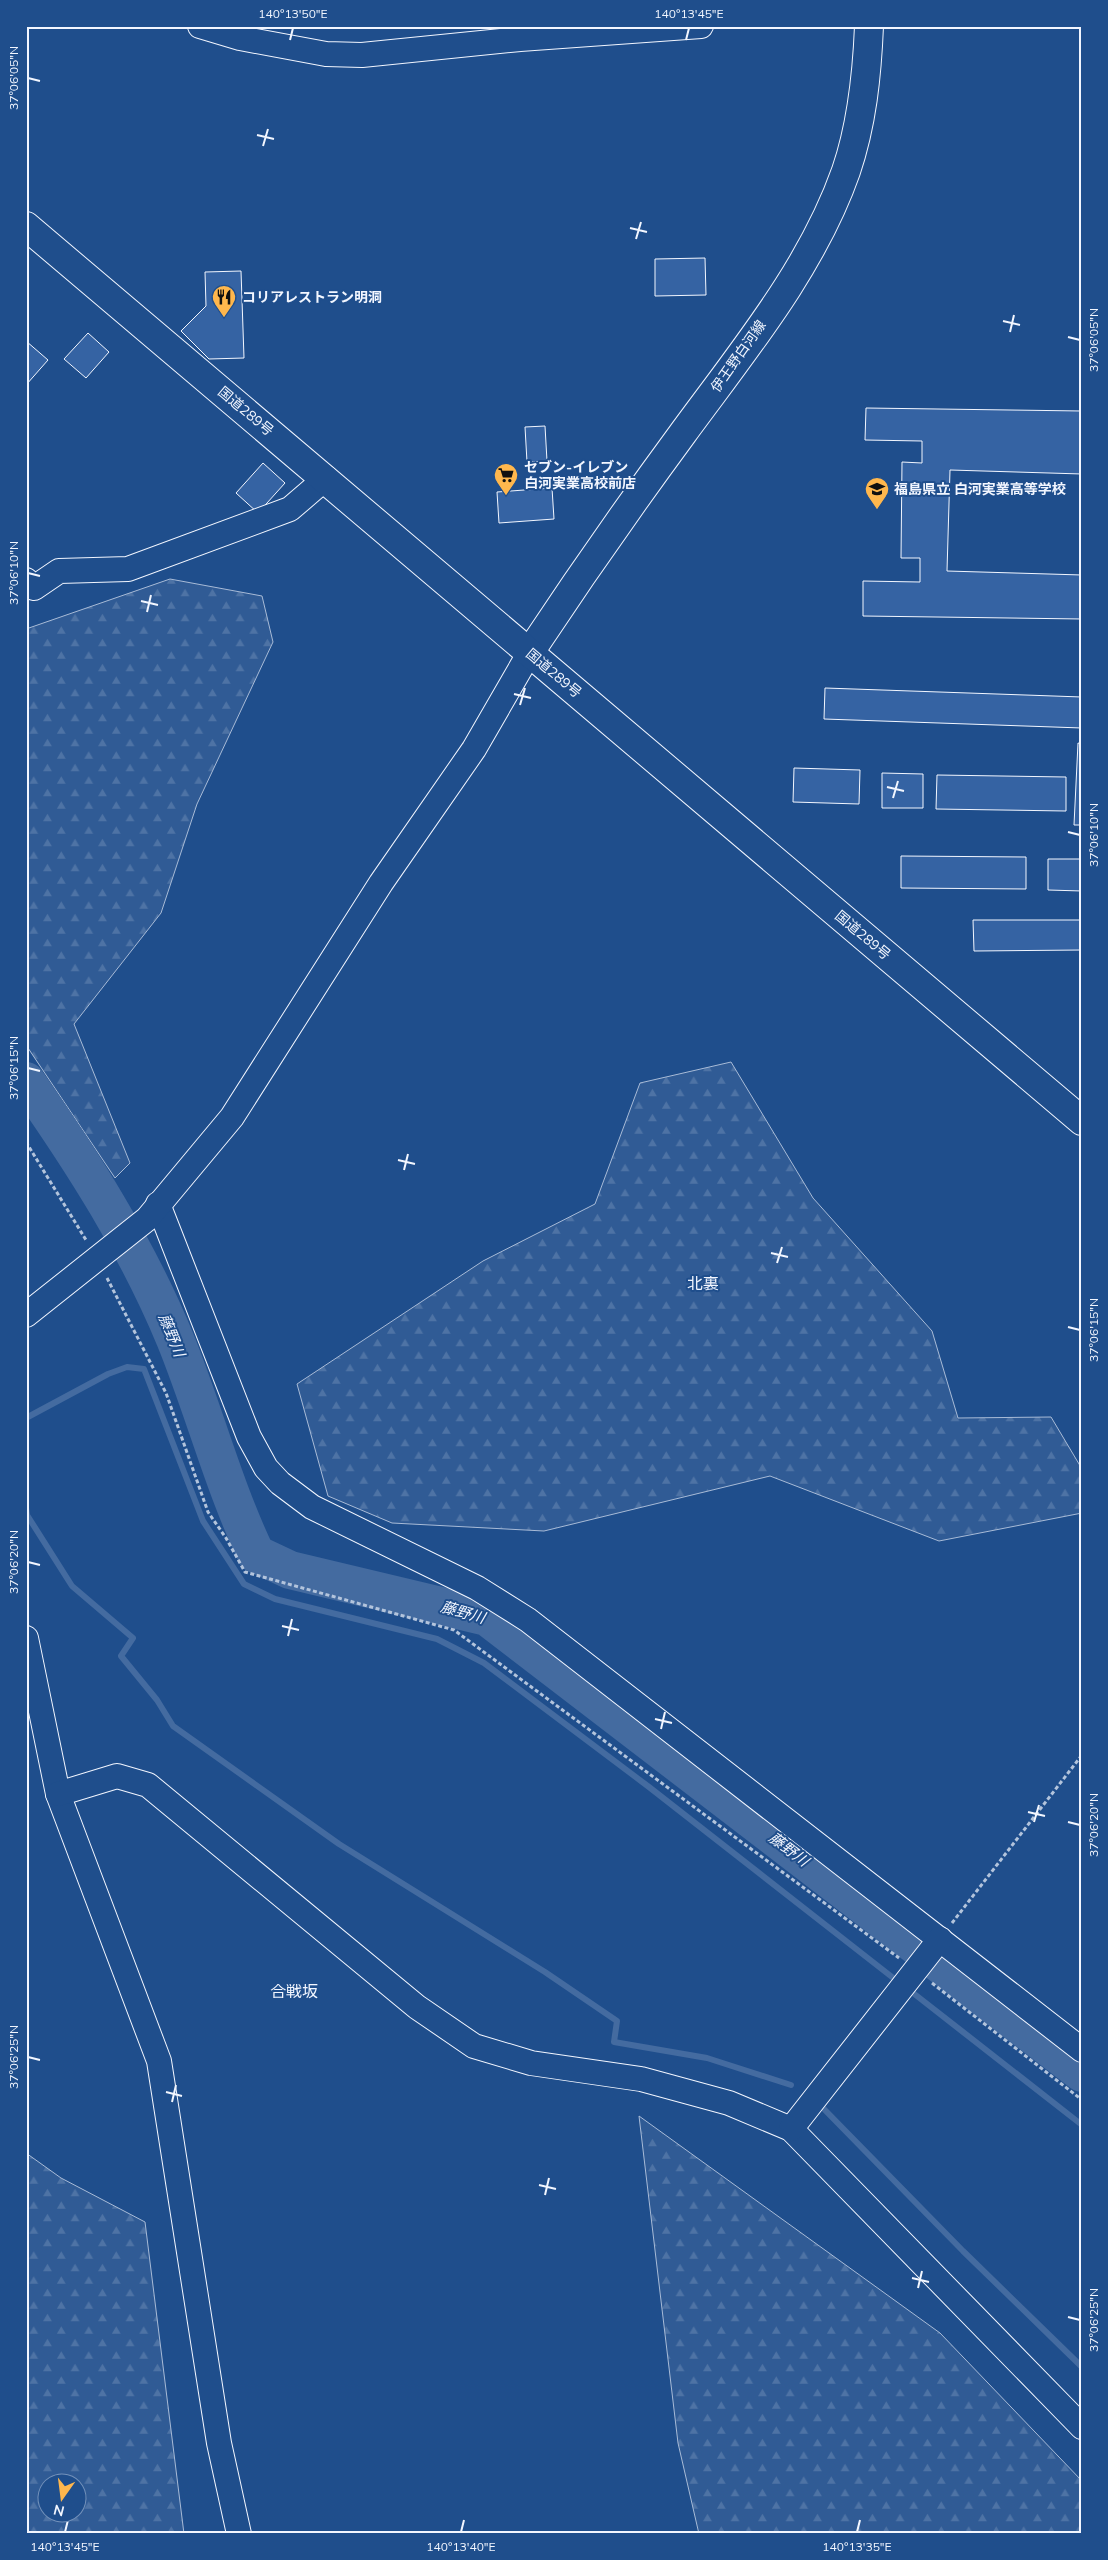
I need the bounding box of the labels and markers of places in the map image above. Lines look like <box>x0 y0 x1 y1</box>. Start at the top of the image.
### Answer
restaurant icon: コリアレストラン明洞 <box>211 284 237 318</box>
place label: コリアレストラン明洞 <box>242 288 382 306</box>
place label: セブン-イレブン 白河実業高校前店 <box>524 458 636 492</box>
supermarket icon: セブン-イレブン 白河実業高校前店 <box>493 462 519 496</box>
school or university icon: 福島県立 白河実業高等学校 <box>864 476 890 510</box>
place label: 福島県立 白河実業高等学校 <box>894 480 1066 498</box>

